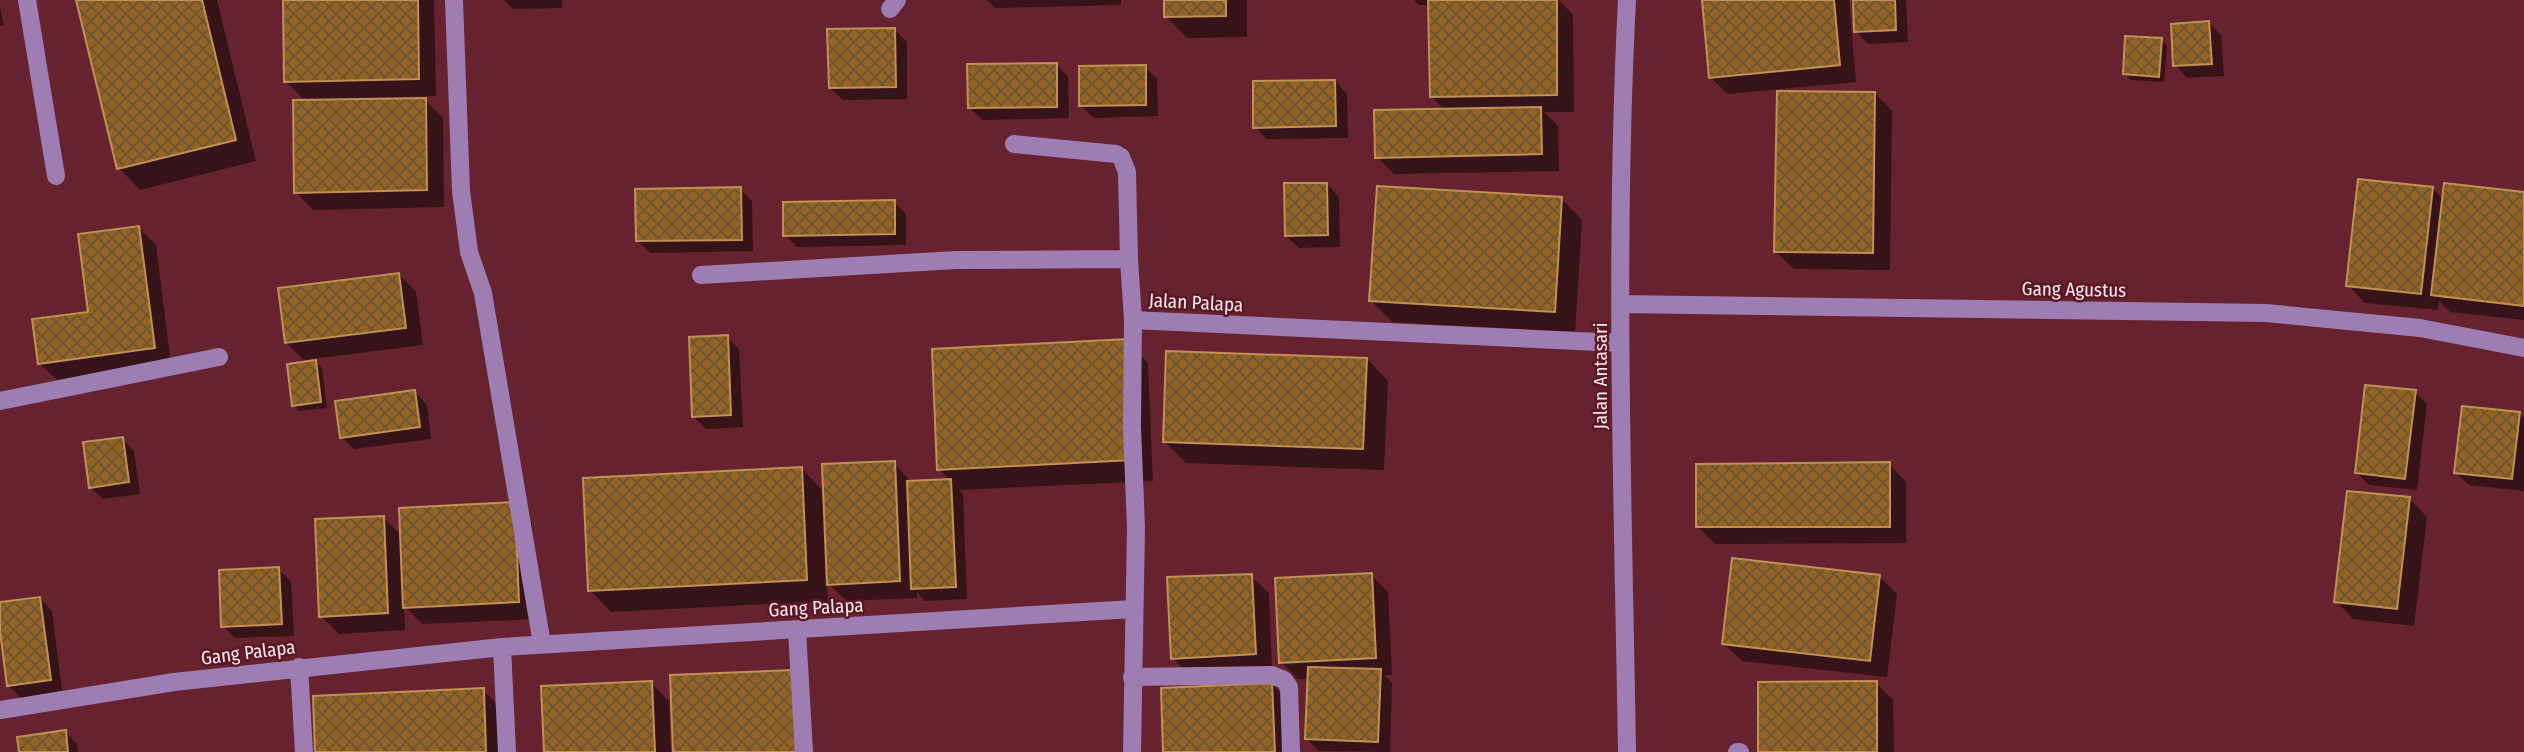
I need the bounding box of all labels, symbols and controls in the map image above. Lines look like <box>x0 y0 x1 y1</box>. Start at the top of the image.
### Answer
street label: Gang Agustus <box>2021 277 2127 302</box>
street label: Jalan Palapa <box>1148 289 1244 316</box>
street label: Jalan Antasari <box>1589 323 1612 430</box>
street label: Gang Palapa <box>768 594 864 621</box>
street label: Gang Palapa <box>199 635 297 670</box>

